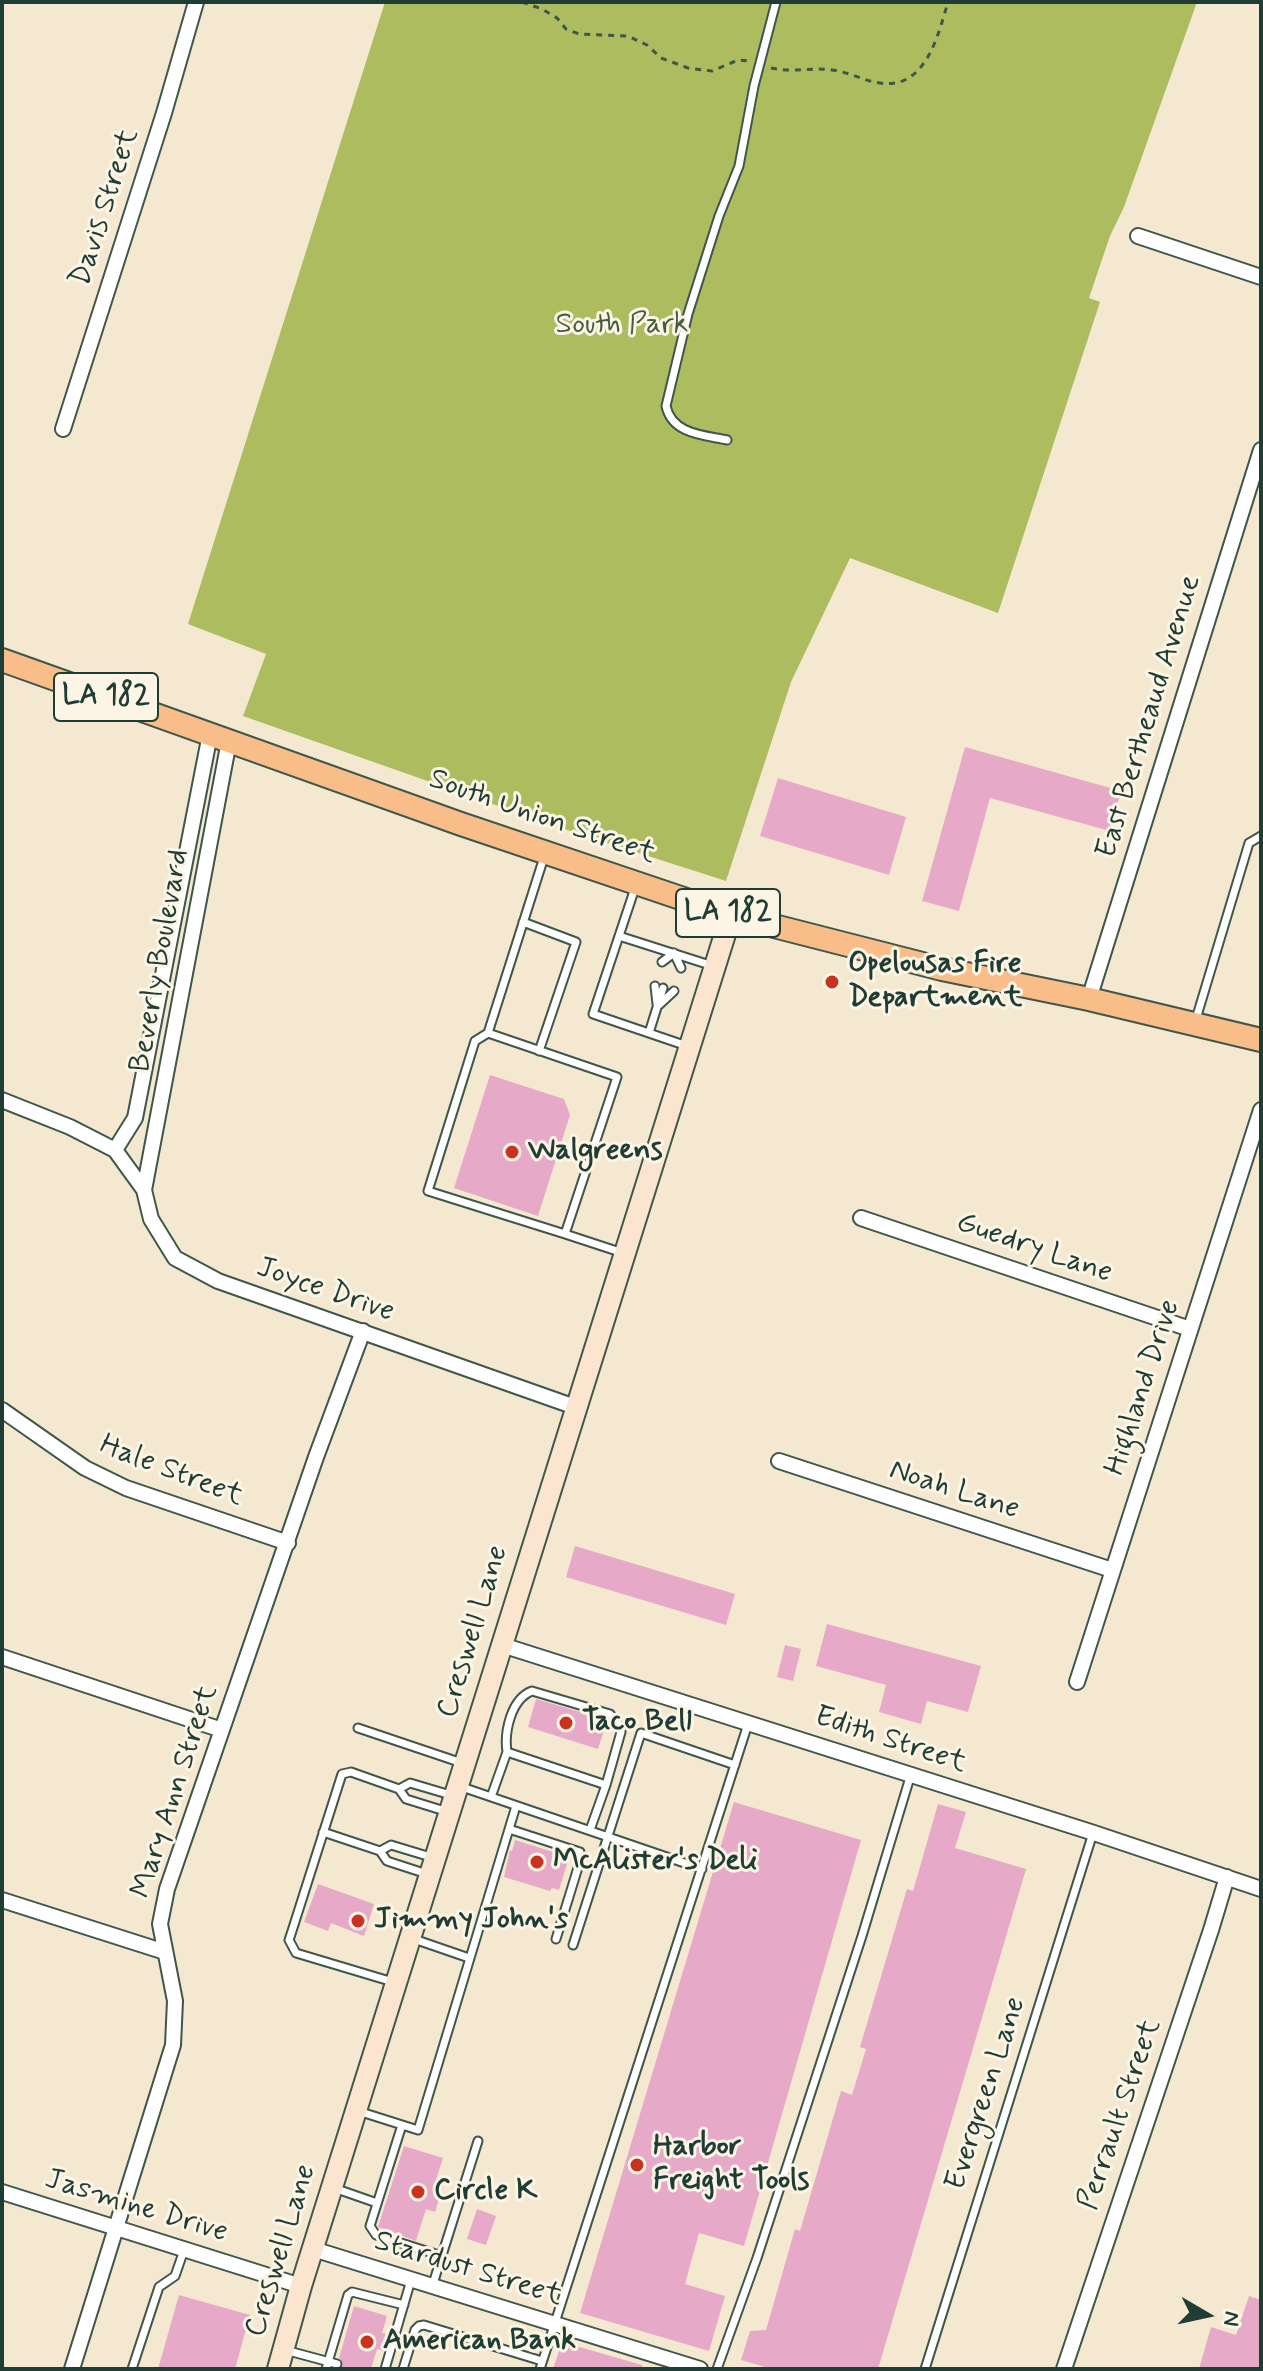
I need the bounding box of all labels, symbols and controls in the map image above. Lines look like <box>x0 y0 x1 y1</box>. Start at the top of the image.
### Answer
street label: Davis Street <box>64 125 148 291</box>
park label: South Park <box>556 308 688 344</box>
street label: East Bertheaud Avenue <box>1090 571 1210 863</box>
road number: LA 182 <box>54 673 158 721</box>
street label: South Union Street <box>424 762 660 874</box>
street label: Beverly Boulevard <box>124 847 198 1075</box>
road number: LA 182 <box>676 889 780 937</box>
place label: Opelousas Fire Department <box>848 947 1022 1018</box>
marker: Opelousas Fire Department <box>823 973 841 991</box>
place label: Walgreens <box>528 1134 662 1170</box>
marker: Walgreens <box>503 1143 521 1161</box>
street label: Guedry Lane <box>951 1206 1117 1292</box>
street label: Joyce Drive <box>251 1251 399 1331</box>
street label: Highland Drive <box>1099 1296 1189 1480</box>
street label: Hale Street <box>94 1428 248 1516</box>
street label: Noah Lane <box>884 1453 1024 1529</box>
street label: Creswell Lane <box>431 1541 517 1723</box>
street label: Mary Ann Street <box>125 1681 227 1903</box>
street label: Edith Street <box>810 1700 970 1782</box>
place label: Taco Bell <box>582 1705 692 1741</box>
marker: Taco Bell <box>557 1714 575 1732</box>
place label: McAlister's Deli <box>553 1844 758 1880</box>
marker: McAlister's Deli <box>528 1853 546 1871</box>
place label: Jimmy John's <box>374 1903 568 1939</box>
marker: Jimmy John's <box>349 1912 367 1930</box>
street label: Evergreen Lane <box>939 1993 1035 2195</box>
street label: Perrault Street <box>1072 2015 1170 2215</box>
place label: Harbor Freight Tools <box>653 2130 809 2200</box>
marker: Harbor Freight Tools <box>628 2156 646 2174</box>
street label: Creswell Lane <box>239 2160 325 2342</box>
street label: Jasmine Drive <box>40 2162 232 2252</box>
place label: Circle K <box>434 2174 537 2210</box>
marker: Circle K <box>409 2183 427 2201</box>
street label: Stardust Street <box>370 2224 566 2316</box>
north arrow <box>1167 2275 1247 2355</box>
text: N <box>1216 2309 1246 2328</box>
place label: American Bank <box>383 2324 576 2360</box>
marker: American Bank <box>358 2333 376 2351</box>

